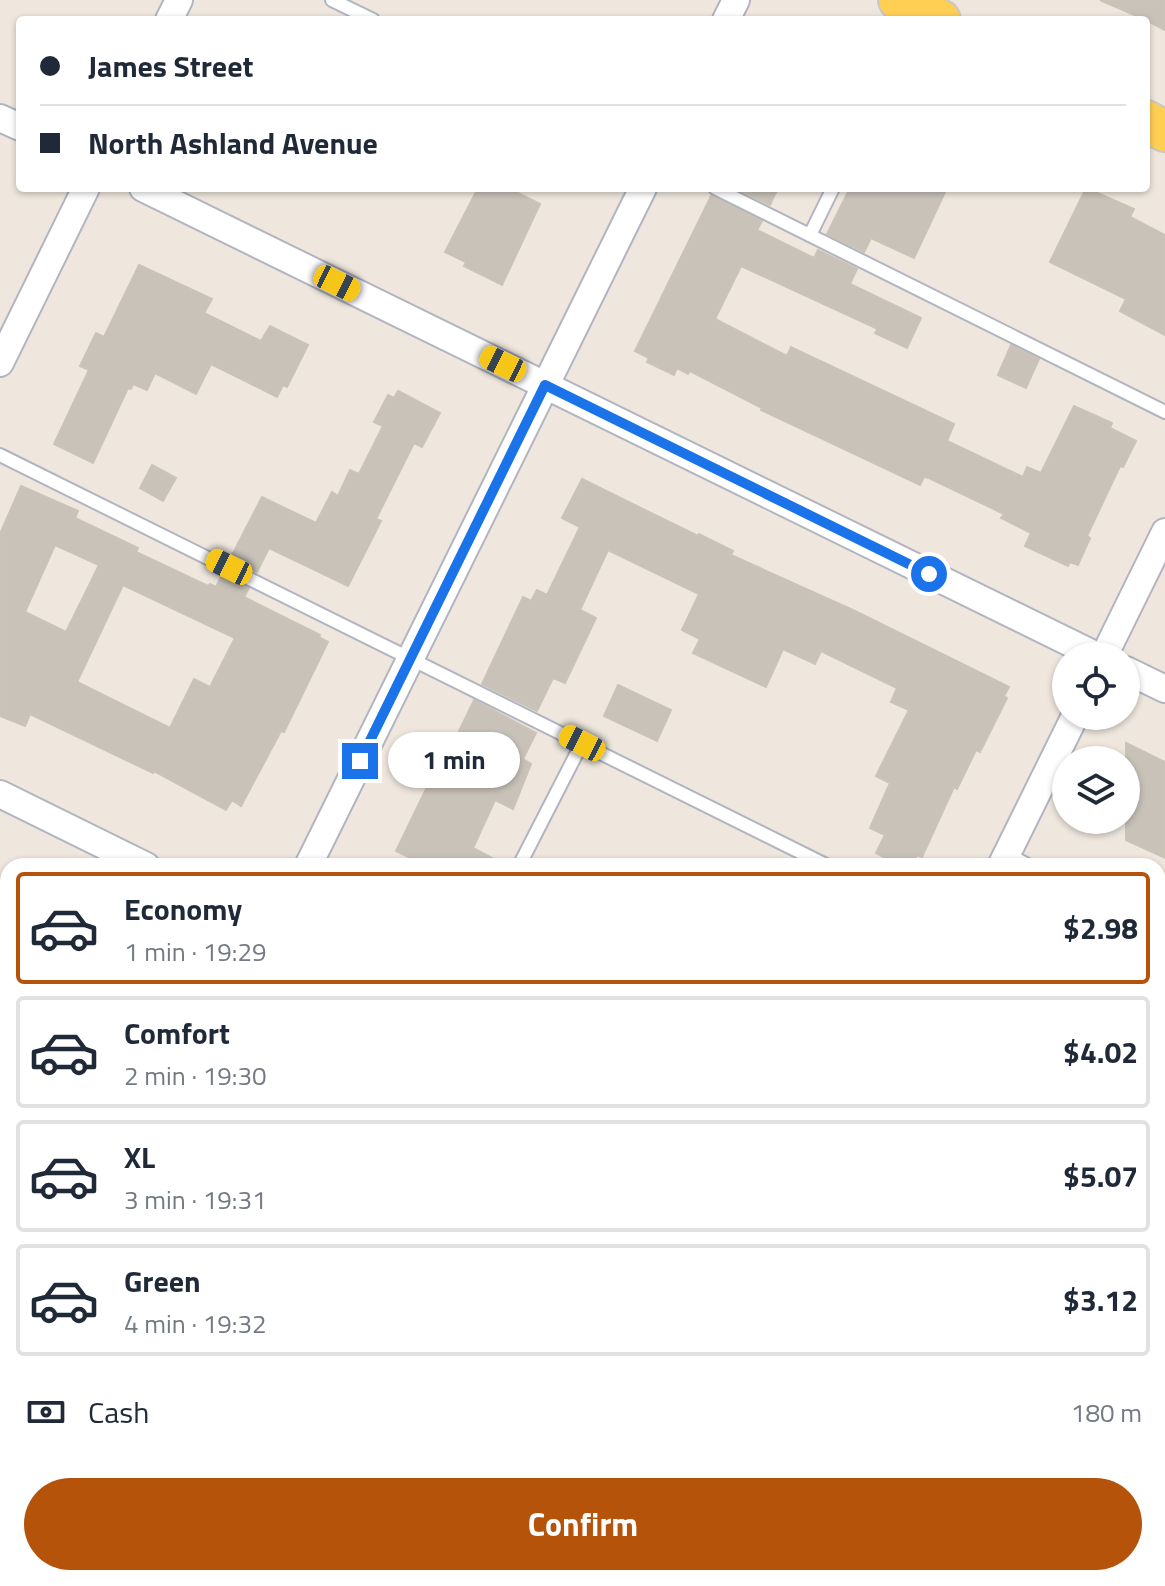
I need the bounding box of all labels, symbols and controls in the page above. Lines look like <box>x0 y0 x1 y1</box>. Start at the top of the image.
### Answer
text: James Street <box>88 43 253 89</box>
text: North Ashland Avenue <box>88 120 378 166</box>
car <box>310 262 364 304</box>
car <box>476 343 530 385</box>
car <box>202 546 256 588</box>
route start <box>911 556 947 592</box>
map controls <box>1052 642 1140 834</box>
button: locate <box>1052 642 1140 730</box>
car <box>555 721 609 765</box>
callout: 1 min <box>388 733 520 789</box>
text: 1 min <box>422 740 486 779</box>
route end <box>342 743 378 779</box>
button: layers <box>1052 746 1140 834</box>
text: Economy <box>124 886 242 932</box>
icon: car <box>28 892 100 964</box>
text: $2.98 <box>1063 905 1138 951</box>
text: 1 min · 19:29 <box>124 932 267 971</box>
text: Comfort <box>124 1010 230 1056</box>
icon: car <box>28 1016 100 1088</box>
text: $4.02 <box>1063 1029 1138 1075</box>
text: 2 min · 19:30 <box>124 1056 267 1095</box>
text: XL <box>124 1134 155 1180</box>
icon: car <box>28 1140 100 1212</box>
text: $5.07 <box>1063 1153 1138 1199</box>
text: 3 min · 19:31 <box>124 1180 267 1219</box>
text: Green <box>124 1258 201 1304</box>
icon: car <box>28 1264 100 1336</box>
text: $3.12 <box>1063 1277 1138 1323</box>
text: 4 min · 19:32 <box>124 1304 267 1343</box>
text: Cash <box>88 1389 149 1435</box>
icon: cash <box>24 1390 68 1434</box>
text: 180 m <box>1071 1393 1142 1432</box>
button: Confirm <box>24 1478 1142 1570</box>

